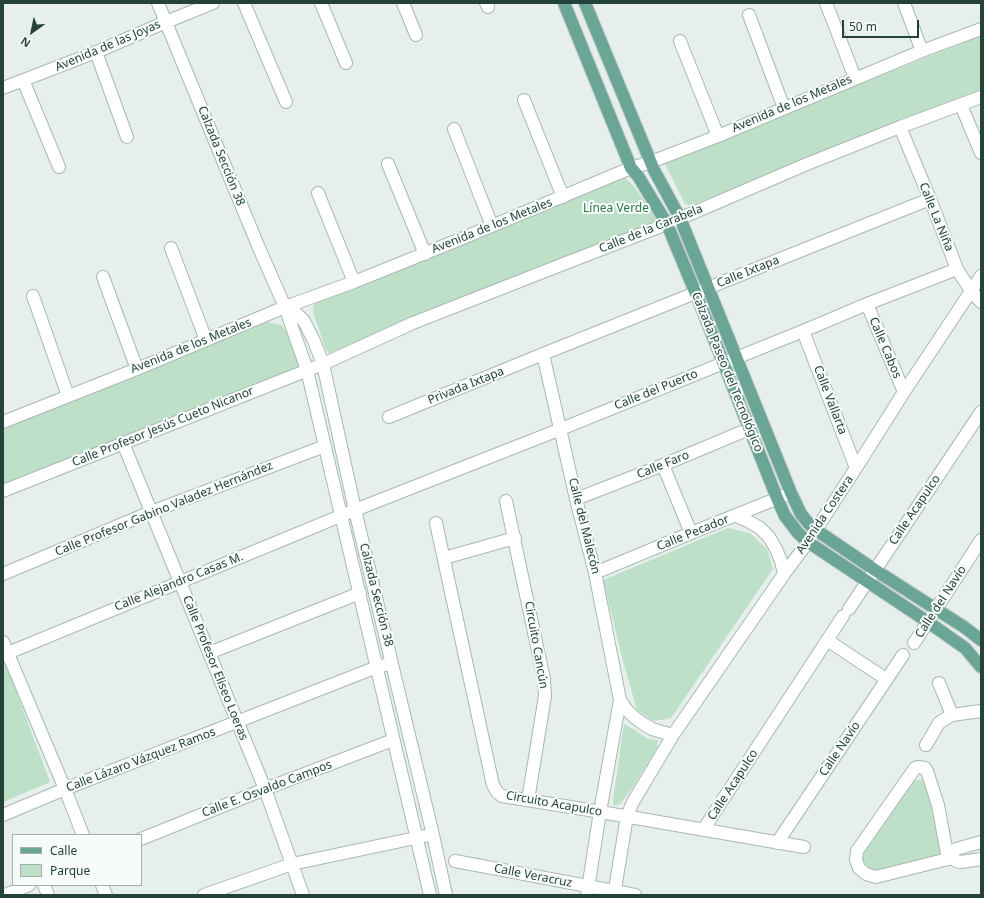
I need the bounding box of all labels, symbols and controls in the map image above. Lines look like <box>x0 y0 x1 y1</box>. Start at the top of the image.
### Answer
north arrow <box>12 12 52 52</box>
scale bar <box>844 12 921 38</box>
street label: Avenida de las Joyas <box>53 17 163 75</box>
text: 50 m <box>849 18 877 35</box>
text: N <box>17 34 33 51</box>
street label: Avenida de los Metales <box>730 72 854 136</box>
street label: Calzada Sección 38 <box>194 104 248 208</box>
street label: Calle La Niña <box>916 181 956 253</box>
street label: Avenida de los Metales <box>429 195 555 257</box>
park label: Línea Verde <box>583 202 649 216</box>
street label: Calle de la Carabela <box>597 202 705 256</box>
street label: Calle Ixtapa <box>715 253 781 291</box>
street label: Calzada Paseo del Tecnológico <box>688 290 766 454</box>
street label: Avenida de los Metales <box>128 315 254 377</box>
street label: Calle Cabos <box>866 315 904 381</box>
street label: Calle Vallarta <box>810 363 850 437</box>
street label: Privada Ixtapa <box>426 364 506 408</box>
street label: Calle del Puerto <box>612 367 700 413</box>
street label: Calle Profesor Jesús Cueto Nicanor <box>70 384 256 470</box>
street label: Calle Faro <box>635 448 691 482</box>
street label: Calle Profesor Gabino Valadez Hernández <box>53 459 275 559</box>
street label: Calle Acapulco <box>886 472 944 548</box>
street label: Avenida Costera <box>793 473 857 557</box>
street label: Calle del Malecón <box>565 476 603 576</box>
street label: Calle Pecador <box>655 512 731 554</box>
street label: Calzada Sección 38 <box>356 542 396 648</box>
street label: Calle Alejandro Casas M. <box>113 550 245 614</box>
street label: Calle del Navío <box>912 563 970 641</box>
street label: Calle Profesor Eliseo Loeras <box>179 593 251 743</box>
street label: Circuito Cancún <box>521 600 551 690</box>
street label: Calle Navío <box>817 719 863 779</box>
street label: Calle Lázaro Vázquez Ramos <box>64 725 218 795</box>
street label: Calle Acapulco <box>705 747 761 823</box>
street label: Calle E. Osvaldo Campos <box>200 758 334 820</box>
street label: Circuito Acapulco <box>505 788 603 820</box>
legend <box>12 834 142 886</box>
text: Calle <box>50 842 77 859</box>
street label: Calle Veracruz <box>493 861 573 891</box>
text: Parque <box>50 862 90 879</box>

